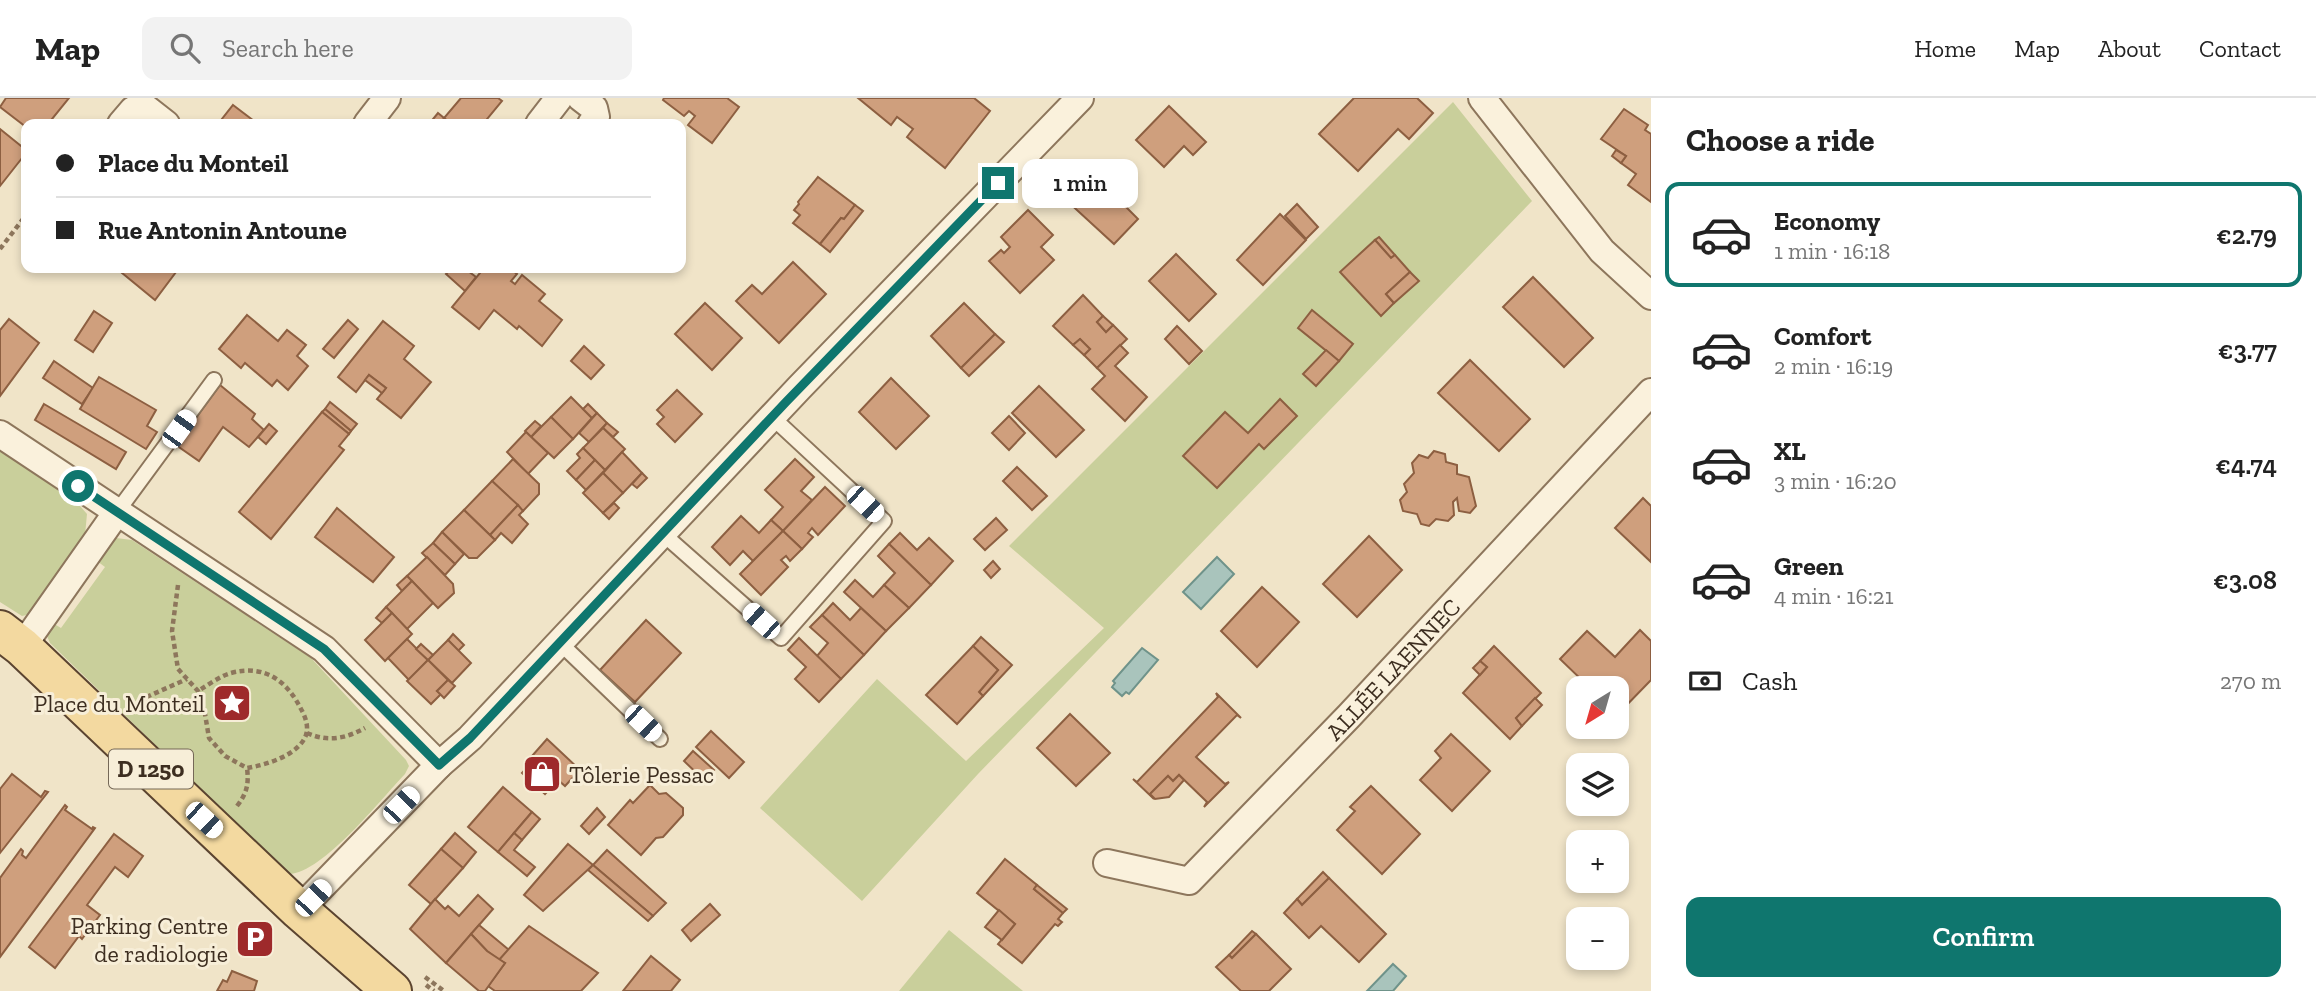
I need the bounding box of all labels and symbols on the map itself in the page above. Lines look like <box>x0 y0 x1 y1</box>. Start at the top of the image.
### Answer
callout: 1 min <box>1023 158 1138 208</box>
route end <box>982 167 1014 199</box>
car <box>159 406 200 452</box>
route start <box>62 470 94 502</box>
car <box>843 482 888 526</box>
street label: ALLÉE LAENNEC <box>1319 592 1466 746</box>
car <box>739 599 784 643</box>
north arrow <box>1566 676 1629 738</box>
place icon: Place du Monteil <box>211 682 253 724</box>
place label: Place du Monteil <box>33 689 205 718</box>
car <box>621 701 666 745</box>
road number: D 1250 <box>109 750 193 789</box>
shop icon: Tôlerie Pessac <box>521 753 563 795</box>
place label: Tôlerie Pessac <box>569 760 714 789</box>
car <box>379 783 424 827</box>
car <box>182 798 227 842</box>
car <box>291 876 336 920</box>
place label: Parking Centre de radiologie <box>70 911 228 968</box>
parking icon: Parking Centre de radiologie <box>234 918 276 960</box>

